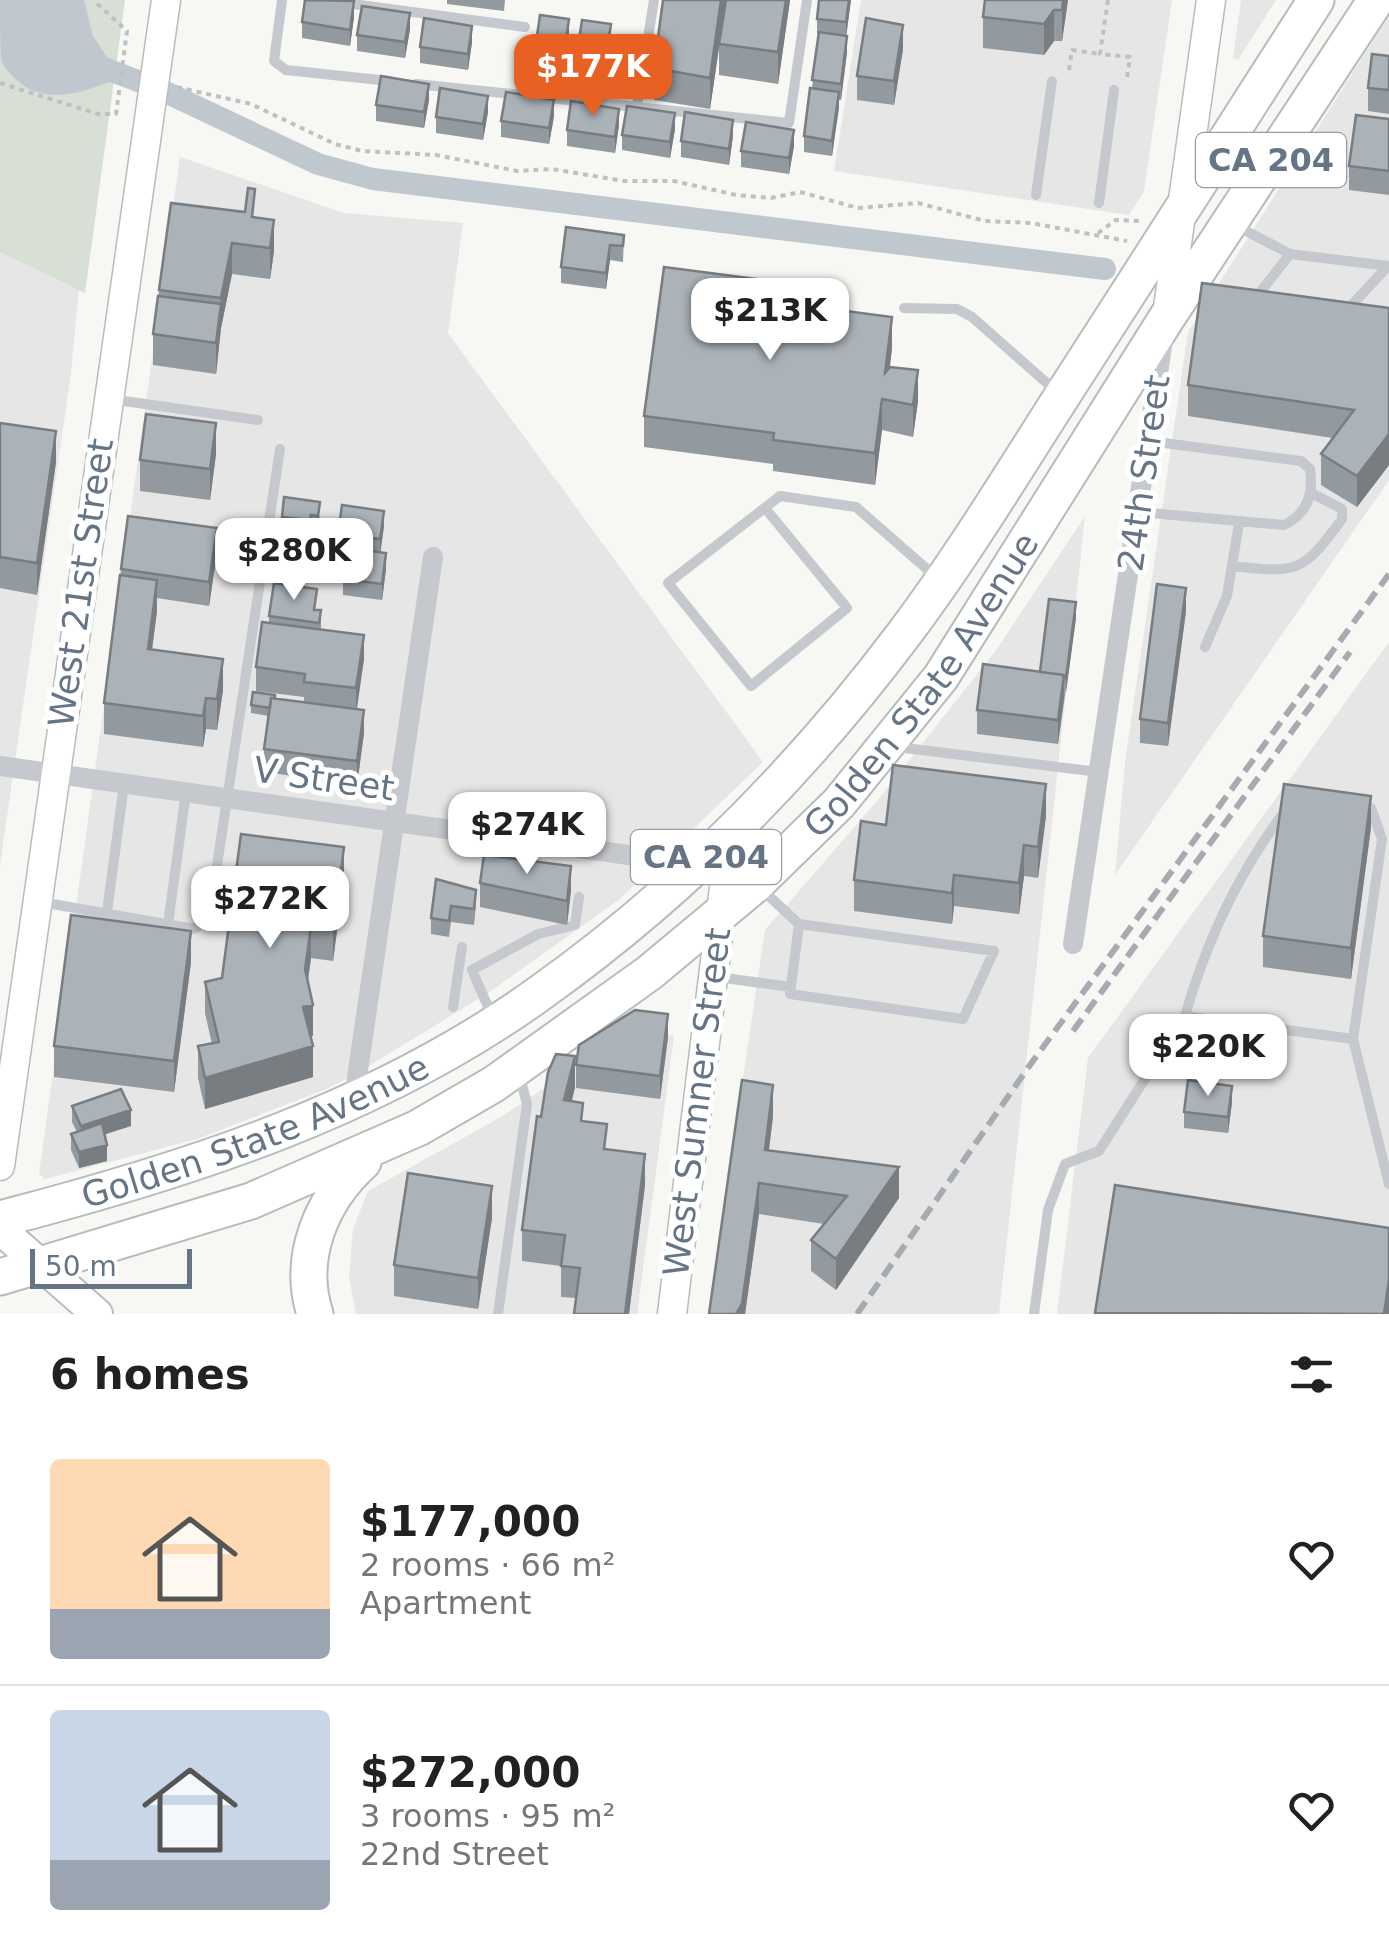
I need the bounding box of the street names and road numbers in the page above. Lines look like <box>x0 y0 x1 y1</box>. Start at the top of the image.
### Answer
road number: CA 204 <box>1196 133 1346 187</box>
street label: 24th Street <box>1110 372 1178 574</box>
street label: West 21st Street <box>41 436 121 730</box>
street label: Golden State Avenue <box>796 525 1046 846</box>
street label: V Street <box>251 749 397 809</box>
road number: CA 204 <box>631 830 781 884</box>
street label: West Sumner Street <box>656 925 738 1279</box>
street label: Golden State Avenue <box>77 1046 436 1216</box>

